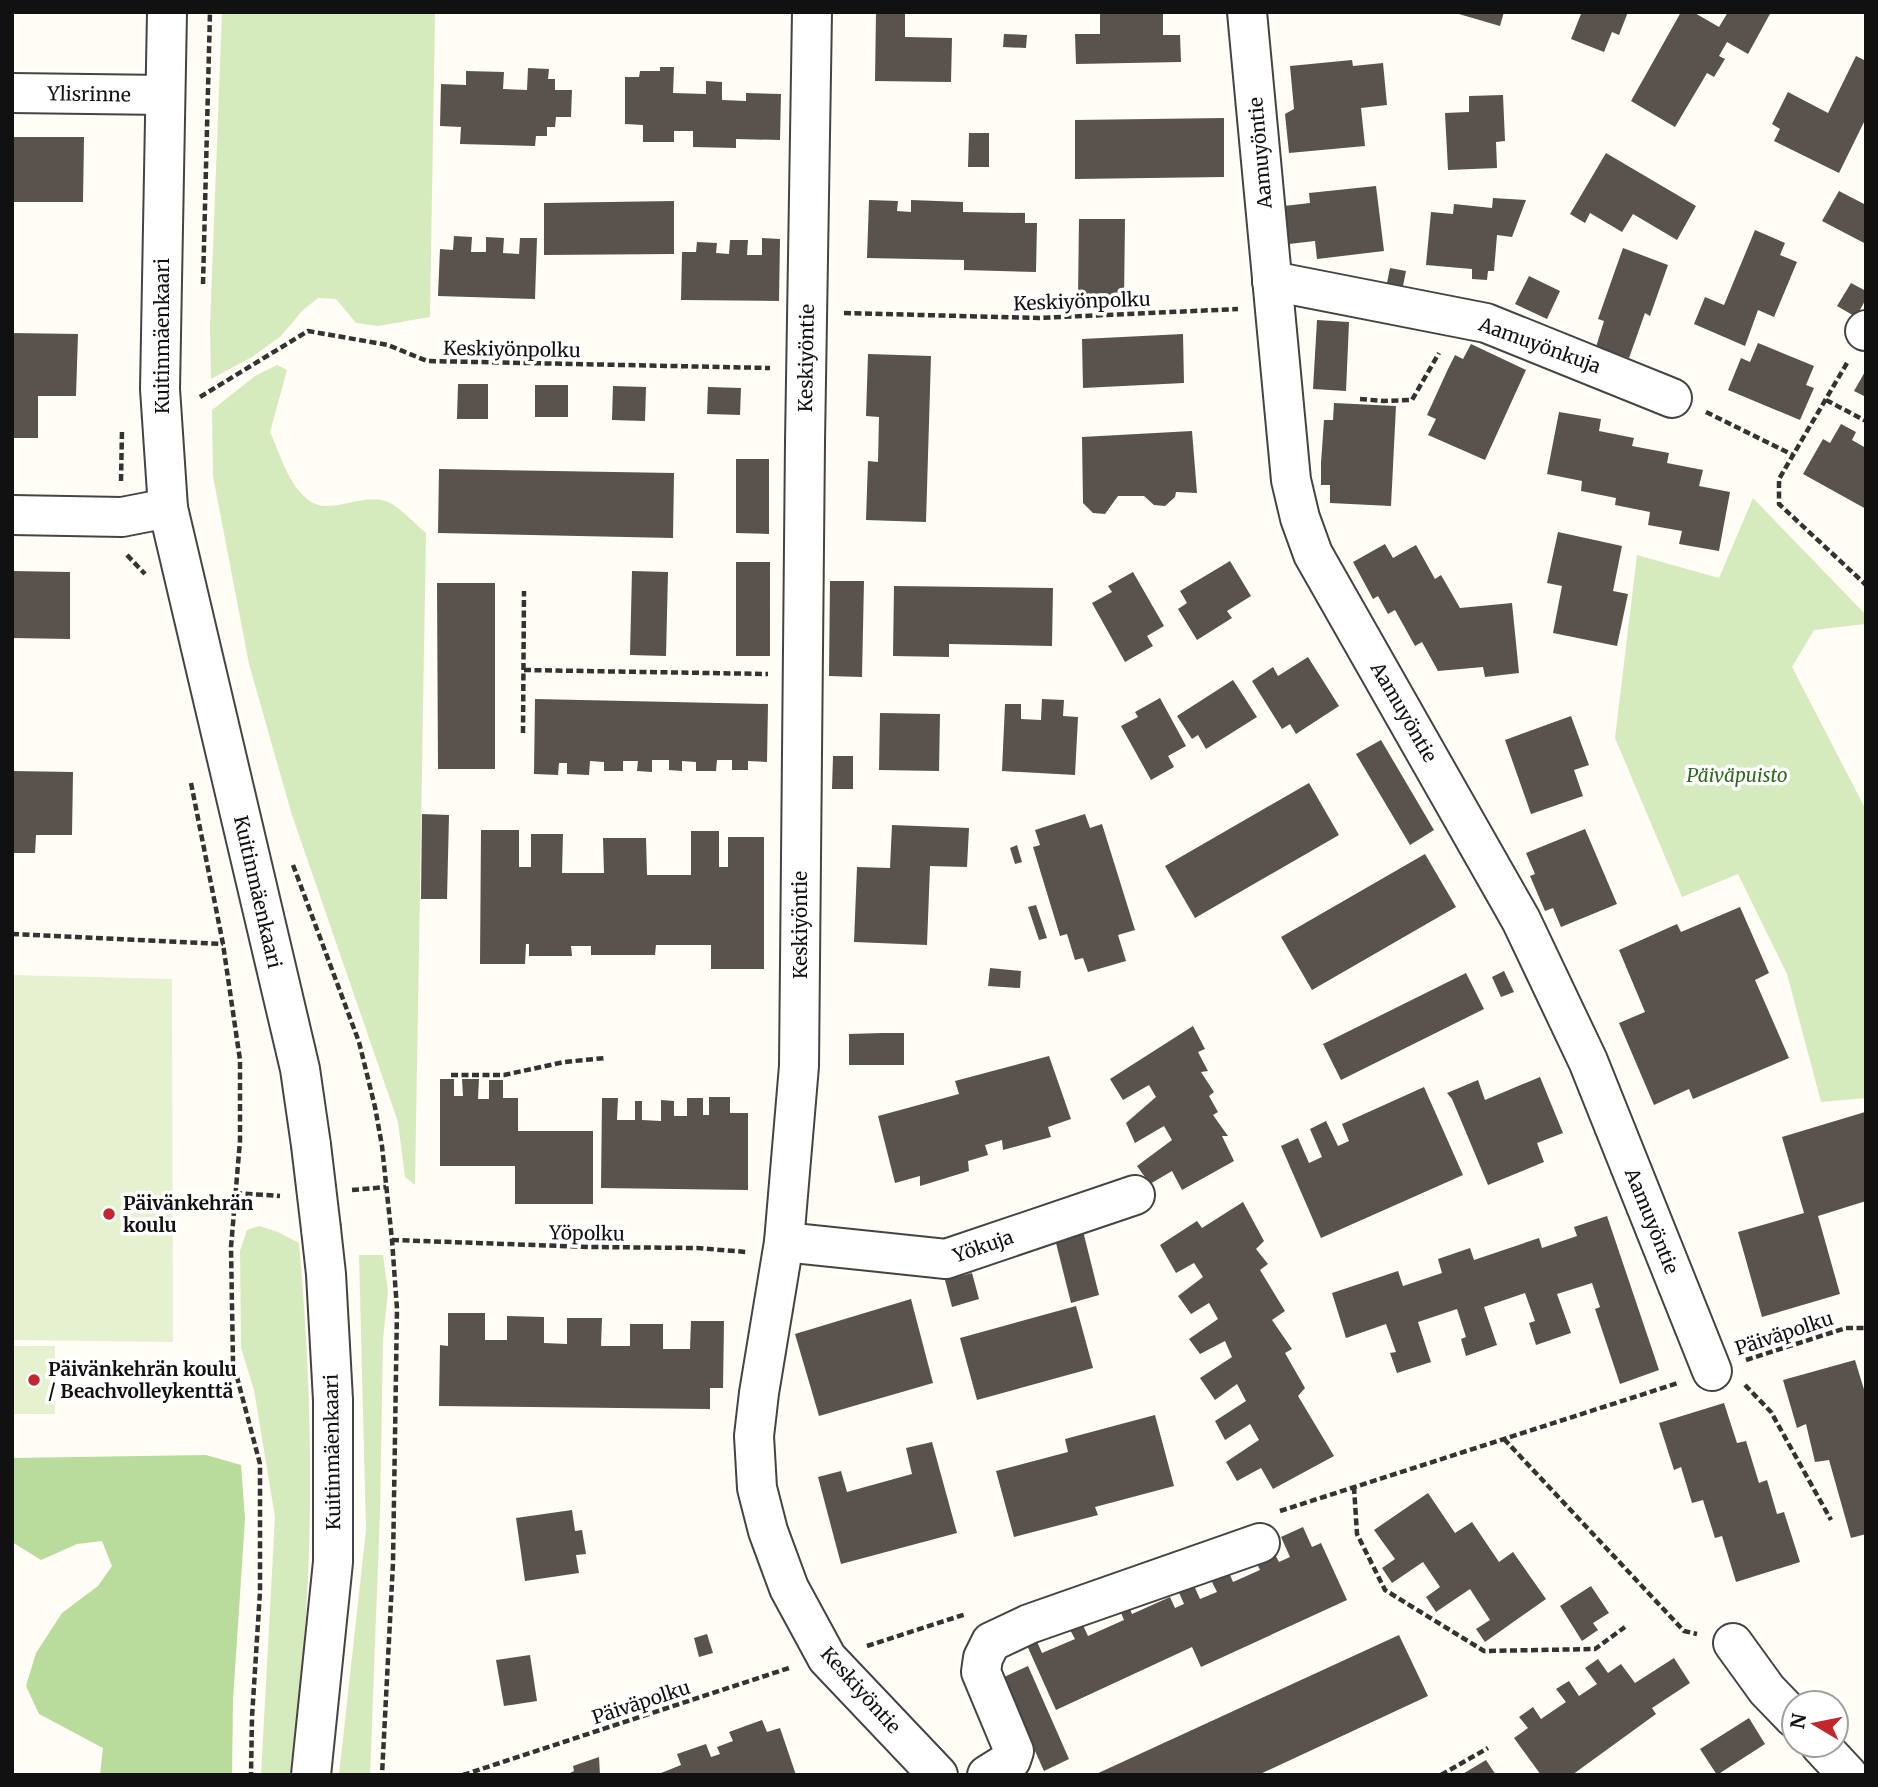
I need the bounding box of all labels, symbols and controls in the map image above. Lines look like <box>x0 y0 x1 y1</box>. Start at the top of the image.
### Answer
street label: Ylisrinne <box>46 81 131 107</box>
street label: Aamuyöntie <box>1243 96 1277 211</box>
street label: Kuitinmäenkaari <box>150 258 174 414</box>
street label: Keskiyönpolku <box>1013 287 1151 315</box>
street label: Keskiyöntie <box>793 304 819 412</box>
street label: Aamuyönkuja <box>1475 312 1604 378</box>
street label: Keskiyönpolku <box>443 336 581 362</box>
street label: Aamuyöntie <box>1365 657 1442 766</box>
park label: Päiväpuisto <box>1686 763 1788 787</box>
street label: Kuitinmäenkaari <box>229 813 287 971</box>
street label: Keskiyöntie <box>788 871 812 979</box>
street label: Aamuyöntie <box>1620 1164 1684 1277</box>
place label: Päivänkehrän koulu <box>123 1191 254 1237</box>
marker: Päivänkehrän koulu <box>101 1206 117 1222</box>
street label: Yöpolku <box>548 1220 625 1246</box>
street label: Yökuja <box>949 1225 1016 1268</box>
street label: Päiväpolku <box>1732 1306 1836 1360</box>
place label: Päivänkehrän koulu / Beachvolleykenttä <box>48 1357 237 1403</box>
marker: Päivänkehrän koulu / Beachvolleykenttä <box>26 1372 42 1388</box>
street label: Kuitinmäenkaari <box>319 1374 345 1530</box>
street label: Keskiyöntie <box>816 1642 906 1738</box>
street label: Päiväpolku <box>589 1675 693 1729</box>
north arrow <box>1780 1689 1850 1759</box>
text: N <box>1785 1712 1811 1731</box>

